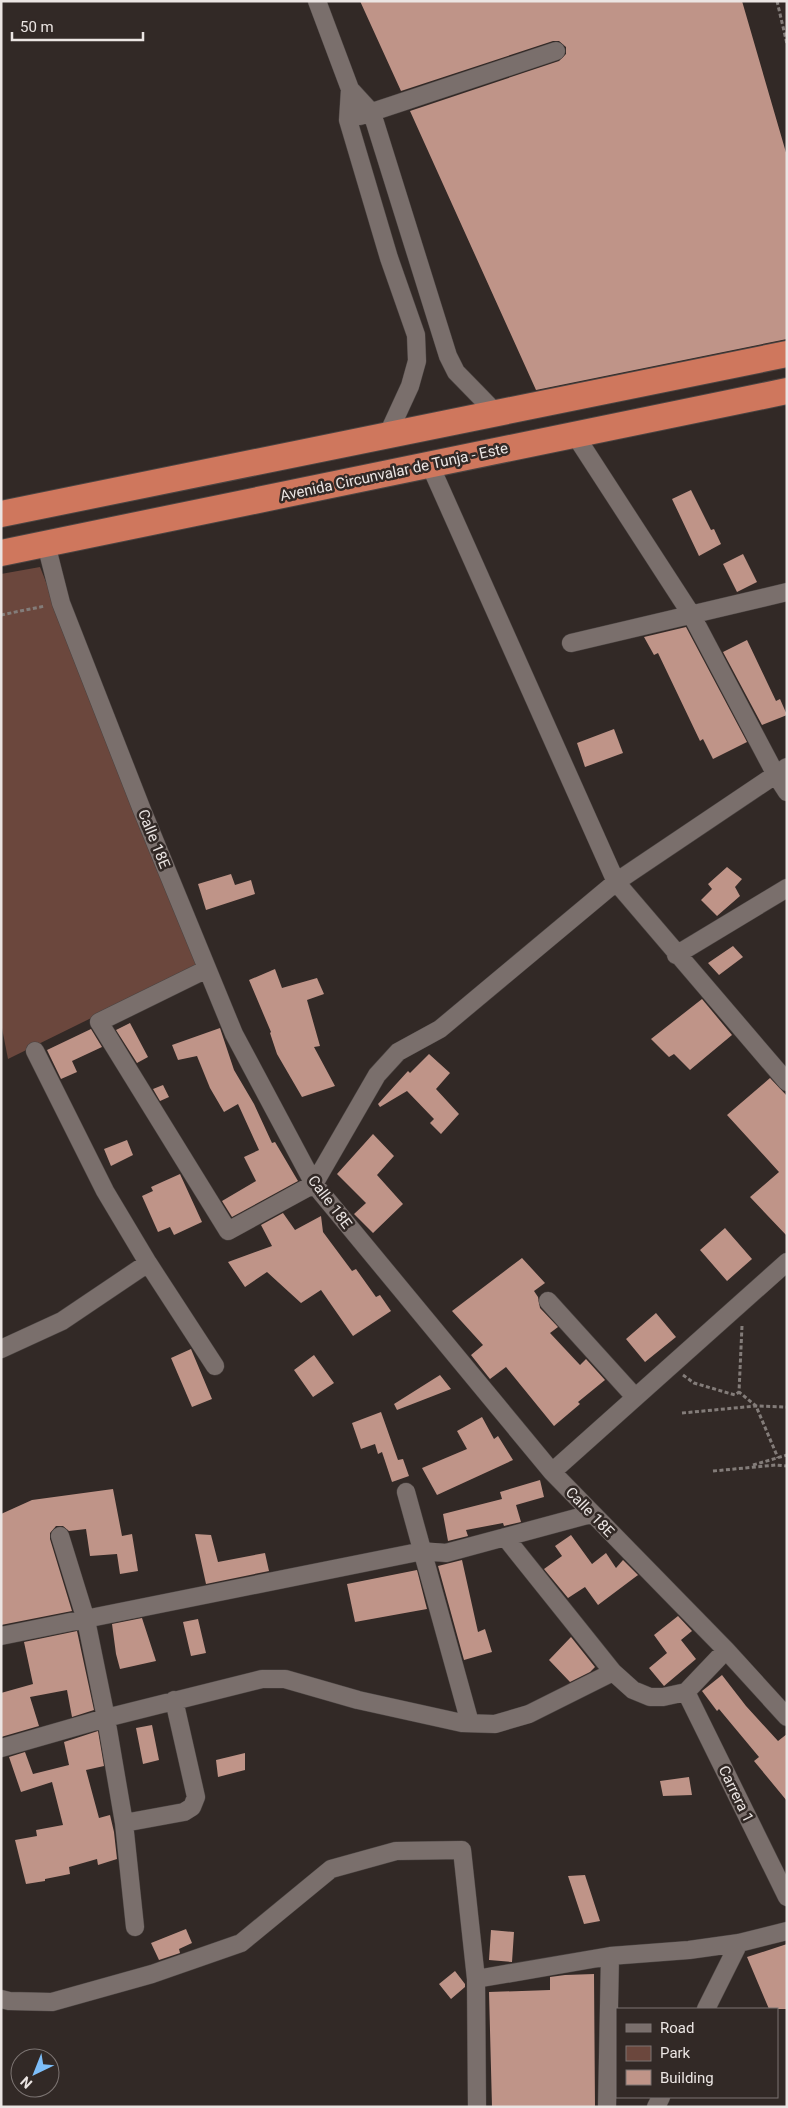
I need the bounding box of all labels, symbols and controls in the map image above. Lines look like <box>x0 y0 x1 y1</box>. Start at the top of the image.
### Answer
scale bar <box>12 10 144 42</box>
text: 50 m <box>20 18 54 36</box>
street label: Avenida Circunvalar de Tunja - Este <box>278 439 510 505</box>
street label: Calle 18E <box>134 807 174 872</box>
street label: Calle 18E <box>304 1172 356 1233</box>
street label: Calle 18E <box>562 1483 618 1541</box>
street label: Carrera 1 <box>715 1763 757 1825</box>
legend <box>616 2008 778 2098</box>
text: Road <box>660 2019 694 2037</box>
text: Park <box>660 2044 691 2062</box>
north arrow <box>10 2048 60 2098</box>
text: Building <box>660 2069 714 2087</box>
text: N <box>17 2073 35 2092</box>

